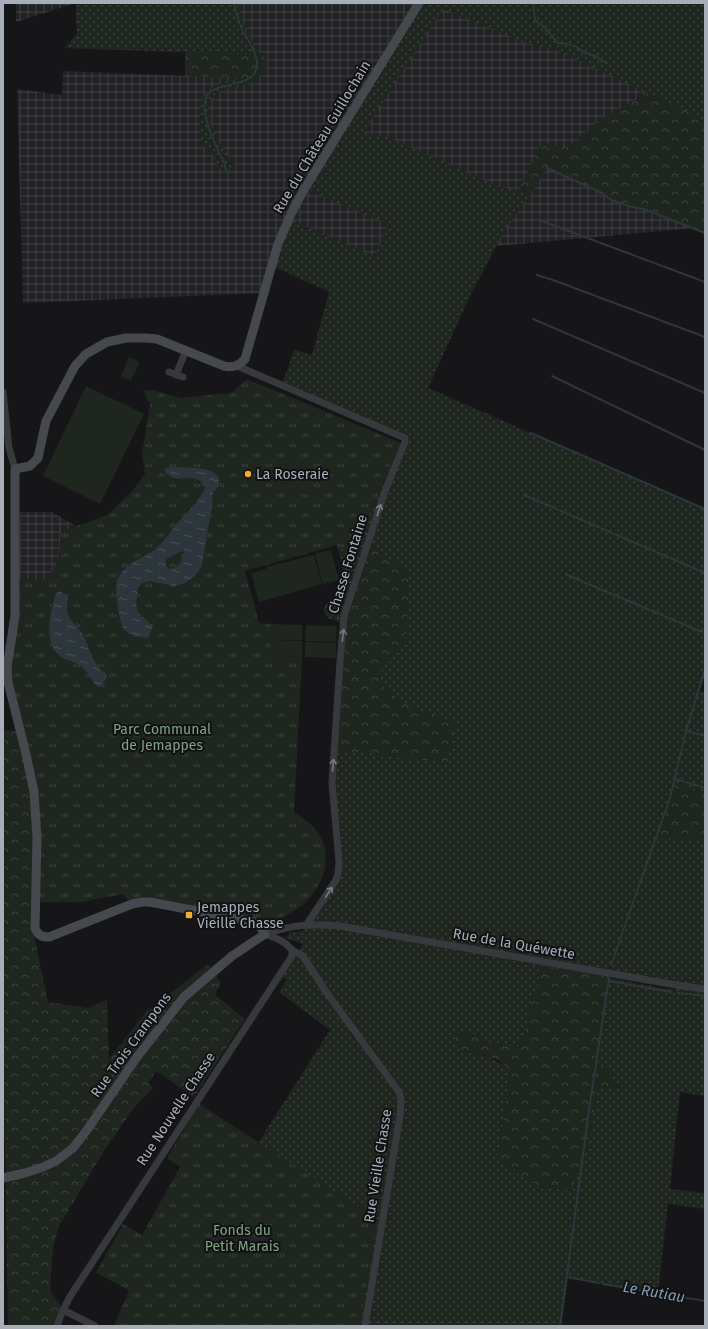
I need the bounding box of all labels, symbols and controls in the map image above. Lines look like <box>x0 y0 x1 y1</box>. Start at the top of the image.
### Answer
street label: Rue du Château Guillochain <box>270 57 374 217</box>
place label: La Roseraie <box>256 466 329 483</box>
marker: La Roseraie <box>243 469 253 479</box>
one-way arrow <box>375 505 383 517</box>
street label: Chasse Fontaine <box>325 512 371 616</box>
one-way arrow <box>339 629 346 642</box>
park label: Parc Communal de Jemappes <box>113 721 211 754</box>
one-way arrow <box>330 759 337 772</box>
one-way arrow <box>325 887 333 898</box>
place label: Jemappes Vieille Chasse <box>197 899 284 932</box>
marker: Jemappes Vieille Chasse <box>184 910 194 920</box>
street label: Rue de la Quéwette <box>452 925 576 963</box>
street label: Rue Trois Crampons <box>87 989 175 1101</box>
street label: Rue Nouvelle Chasse <box>133 1049 219 1169</box>
street label: Rue Vieille Chasse <box>361 1108 395 1224</box>
park label: Fonds du Petit Marais <box>205 1222 280 1255</box>
water label: Le Rutiau <box>621 1278 687 1306</box>

